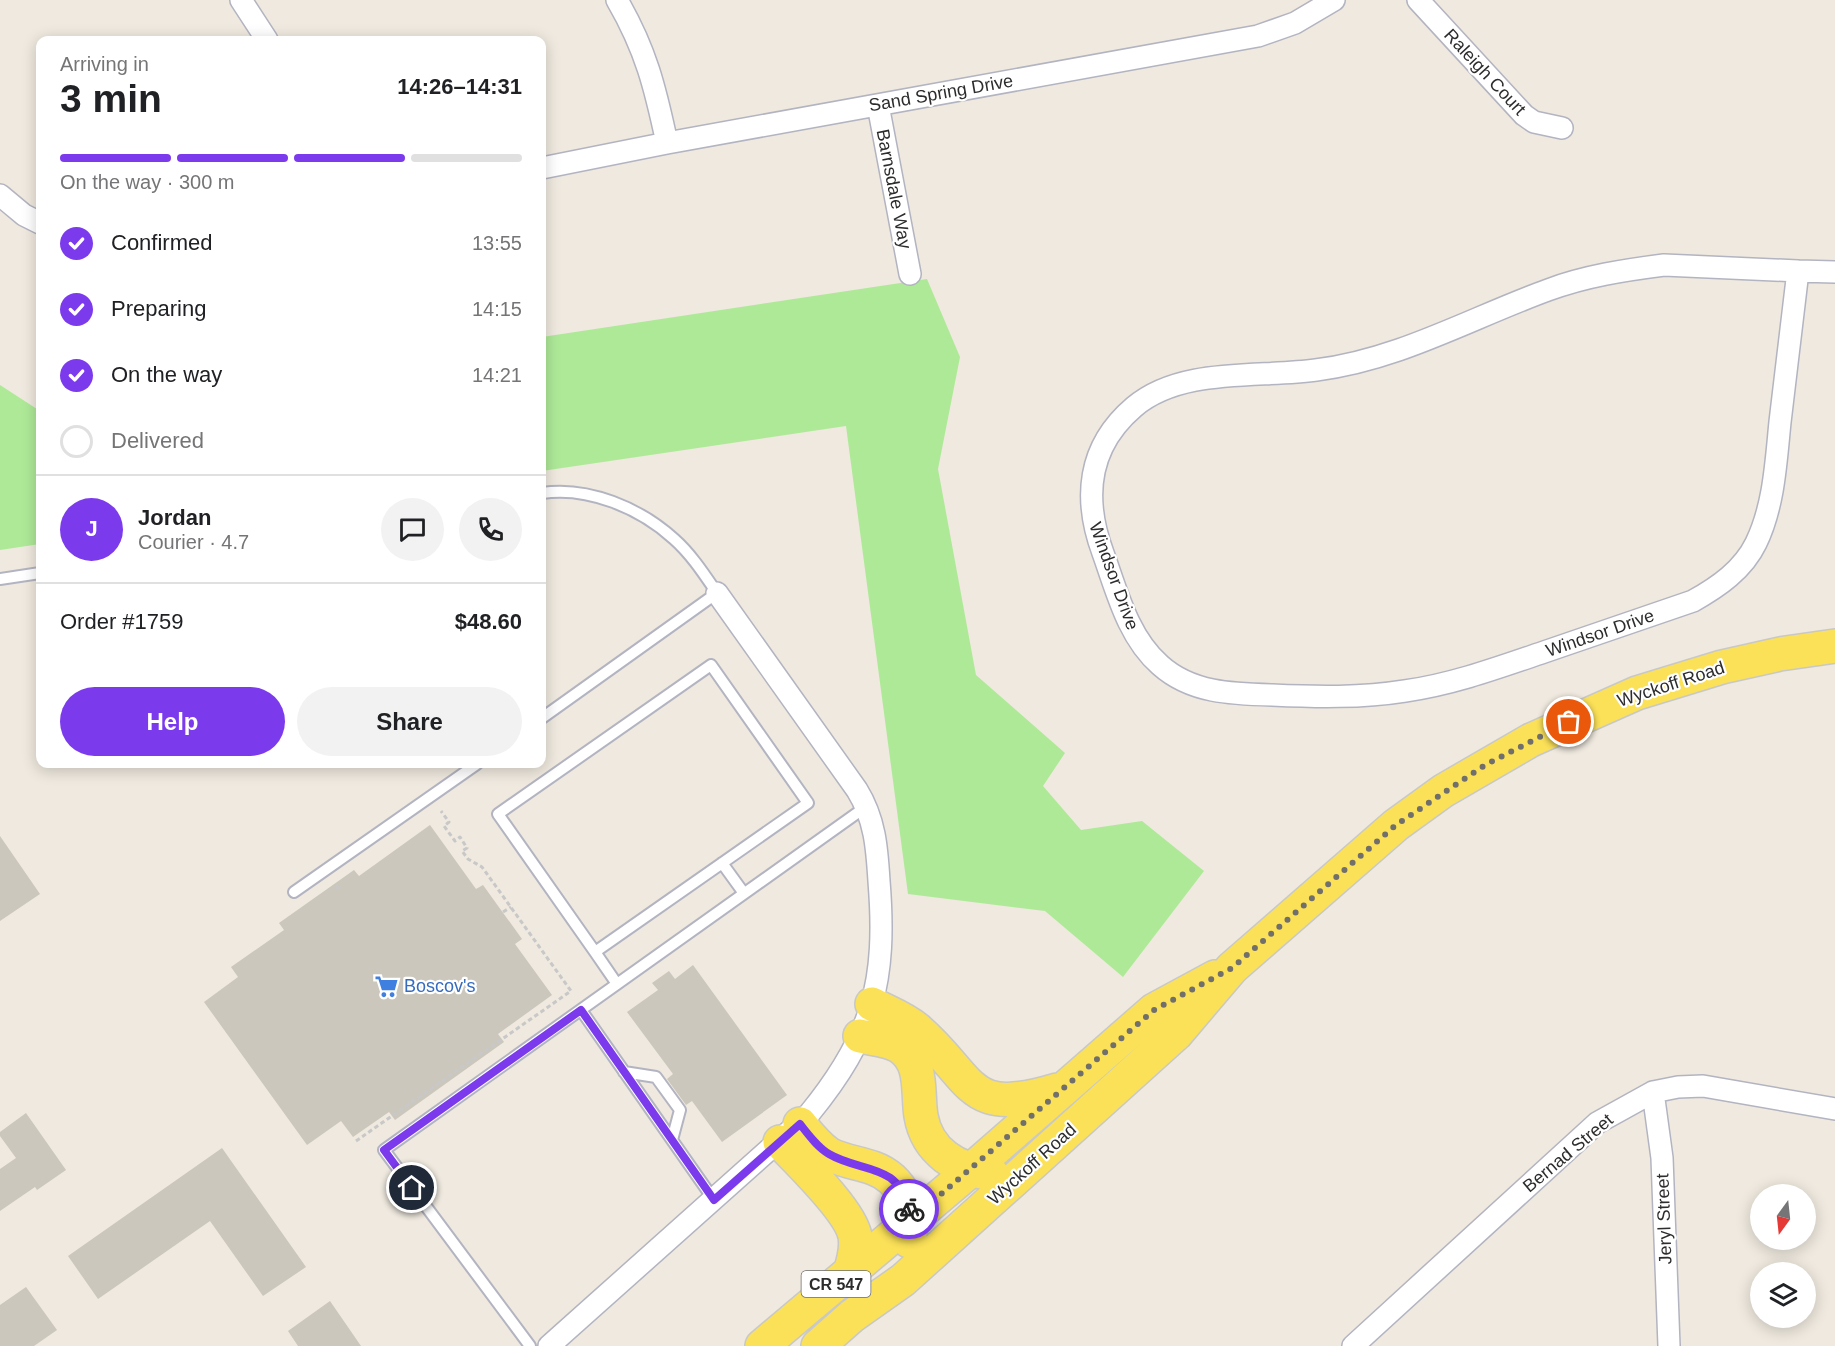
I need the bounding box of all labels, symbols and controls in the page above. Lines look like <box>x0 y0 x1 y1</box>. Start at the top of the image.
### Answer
street label: Raleigh Court <box>1440 25 1530 119</box>
text: Arriving in <box>60 53 149 75</box>
street label: Sand Spring Drive <box>867 70 1015 116</box>
text: 14:26–14:31 <box>397 74 522 99</box>
text: 3 min <box>60 77 162 120</box>
street label: Barnsdale Way <box>873 128 915 250</box>
text: On the way · 300 m <box>60 171 235 193</box>
icon: check <box>60 227 93 260</box>
text: Confirmed <box>111 230 212 255</box>
text: 13:55 <box>472 232 522 254</box>
icon: check <box>60 293 93 326</box>
text: Preparing <box>111 296 206 321</box>
text: 14:15 <box>472 298 522 320</box>
icon: check <box>60 359 93 392</box>
text: On the way <box>111 362 222 387</box>
text: 14:21 <box>472 364 522 386</box>
text: Delivered <box>111 428 204 453</box>
button: chat <box>381 498 444 561</box>
button: phone <box>459 498 522 561</box>
text: Jordan <box>138 505 211 530</box>
text: J <box>85 516 98 541</box>
street label: Windsor Drive <box>1085 519 1143 633</box>
text: Courier · 4.7 <box>138 531 249 553</box>
street label: Windsor Drive <box>1543 605 1657 661</box>
text: Order #1759 <box>60 609 184 634</box>
text: $48.60 <box>455 609 522 634</box>
street label: Wyckoff Road <box>1615 657 1727 711</box>
button: Help <box>60 687 285 756</box>
button: Share <box>297 687 522 756</box>
pin <box>1543 696 1594 747</box>
icon: bag <box>1552 705 1585 738</box>
supermarket icon: Boscov's <box>373 973 399 999</box>
place label: Boscov's <box>404 976 475 996</box>
street label: Bernad Street <box>1519 1110 1617 1196</box>
street label: Wyckoff Road <box>984 1119 1080 1209</box>
pin <box>386 1162 437 1213</box>
icon: home <box>395 1171 428 1204</box>
street label: Jeryl Street <box>1652 1173 1676 1265</box>
courier <box>879 1179 939 1239</box>
north arrow <box>1750 1184 1816 1250</box>
map controls <box>1750 1184 1816 1328</box>
icon: bike <box>893 1193 926 1226</box>
button: layers <box>1750 1262 1816 1328</box>
road number: CR 547 <box>802 1271 870 1297</box>

